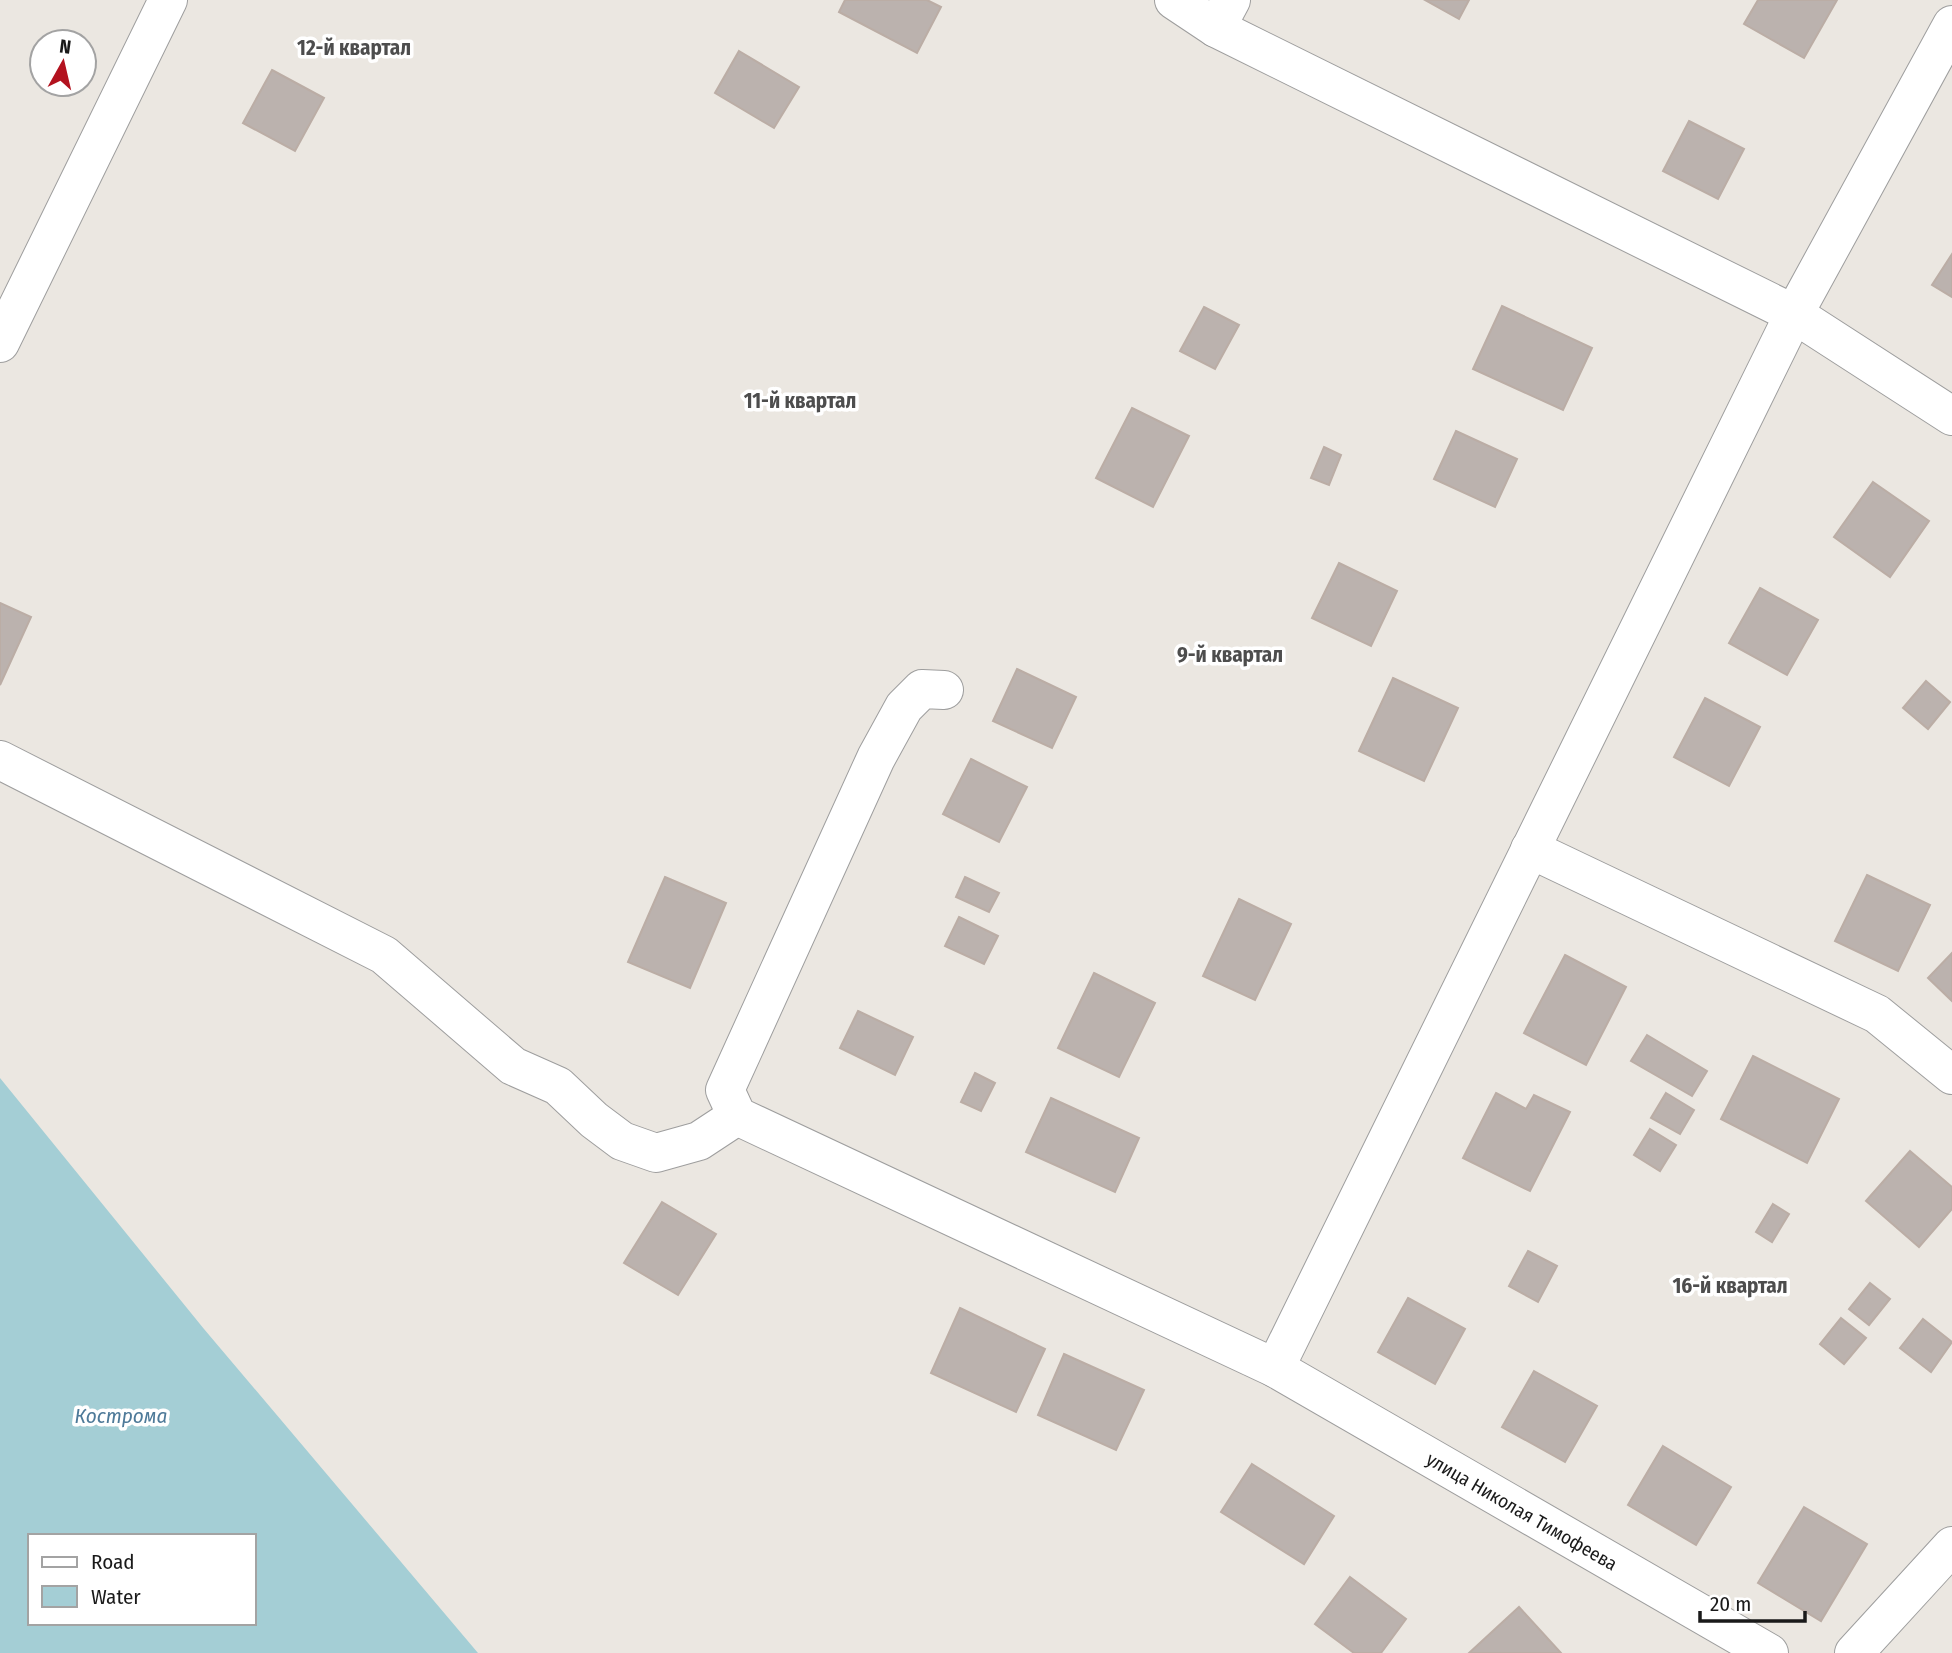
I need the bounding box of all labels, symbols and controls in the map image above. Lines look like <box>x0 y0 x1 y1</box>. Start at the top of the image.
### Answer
north arrow <box>28 28 98 98</box>
text: N <box>58 34 73 59</box>
district label: 12-й квартал <box>297 35 411 61</box>
district label: 11-й квартал <box>744 388 856 414</box>
district label: 9-й квартал <box>1177 642 1283 668</box>
district label: 16-й квартал <box>1672 1273 1788 1299</box>
water label: Кострома <box>75 1403 167 1429</box>
street label: улица Николая Тимофеева <box>1422 1447 1621 1576</box>
legend <box>28 1534 256 1625</box>
text: Road <box>91 1549 135 1575</box>
scale bar <box>1700 1580 1805 1624</box>
text: Water <box>91 1584 141 1610</box>
text: 20 m <box>1710 1591 1751 1617</box>

